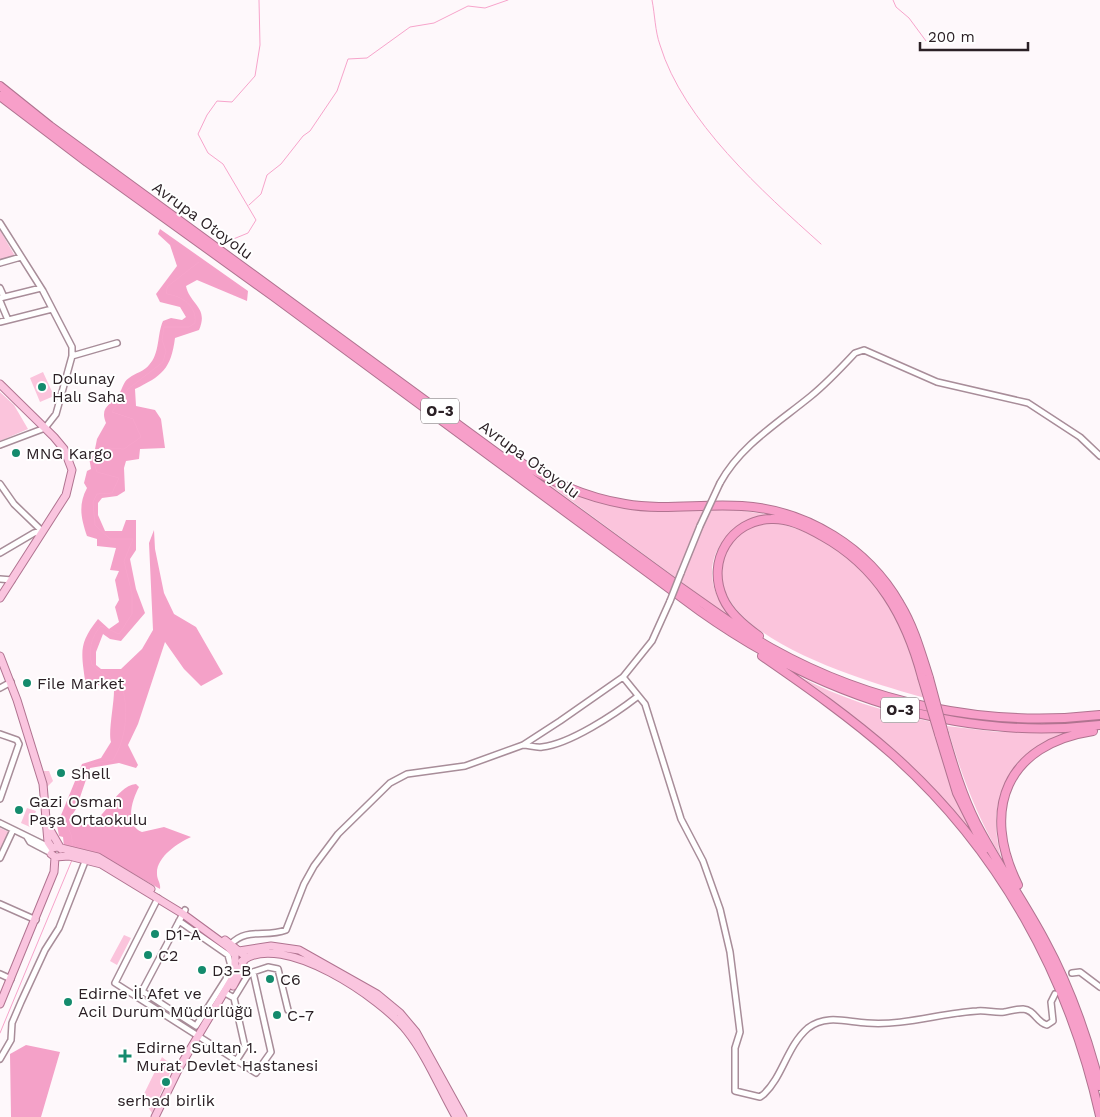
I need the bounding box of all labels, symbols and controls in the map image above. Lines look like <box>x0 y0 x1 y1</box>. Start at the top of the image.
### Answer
scale bar <box>920 20 1028 52</box>
text: 200 m <box>928 28 975 46</box>
street label: Avrupa Otoyolu <box>149 178 257 263</box>
place label: Dolunay Halı Saha <box>52 369 125 406</box>
marker: Dolunay Halı Saha <box>36 381 48 393</box>
road number: O-3 <box>421 398 459 424</box>
street label: Avrupa Otoyolu <box>476 417 584 502</box>
place label: MNG Kargo <box>26 444 112 463</box>
marker: MNG Kargo <box>10 447 22 459</box>
place label: File Market <box>37 674 125 693</box>
marker: File Market <box>21 677 33 689</box>
road number: O-3 <box>881 698 919 722</box>
place label: Shell <box>71 764 110 783</box>
marker: Shell <box>55 767 67 779</box>
place label: Gazi Osman Paşa Ortaokulu <box>29 792 147 829</box>
marker: Gazi Osman Paşa Ortaokulu <box>13 804 25 816</box>
place label: D1-A <box>165 925 202 944</box>
marker: D1-A <box>149 928 161 940</box>
place label: C2 <box>158 946 178 965</box>
marker: C2 <box>142 949 154 961</box>
place label: D3-B <box>212 961 251 980</box>
marker: D3-B <box>196 964 208 976</box>
place label: C6 <box>280 970 301 989</box>
marker: C6 <box>264 973 276 985</box>
place label: Edirne İl Afet ve Acil Durum Müdürlüğü <box>78 984 253 1021</box>
marker: Edirne İl Afet ve Acil Durum Müdürlüğü <box>62 996 74 1008</box>
place label: C-7 <box>287 1006 314 1025</box>
marker: C-7 <box>271 1009 283 1021</box>
place label: Edirne Sultan 1. Murat Devlet Hastanesi <box>136 1038 318 1075</box>
marker: Edirne Sultan 1. Murat Devlet Hastanesi <box>118 1049 132 1063</box>
marker: serhad birlik <box>160 1076 172 1088</box>
place label: serhad birlik <box>117 1091 215 1110</box>

